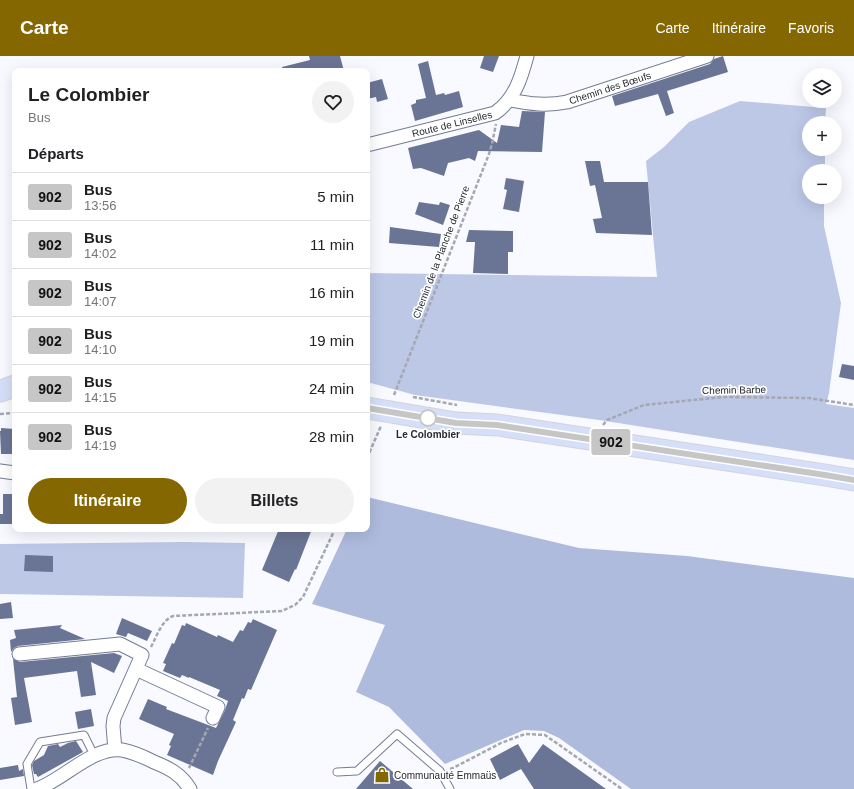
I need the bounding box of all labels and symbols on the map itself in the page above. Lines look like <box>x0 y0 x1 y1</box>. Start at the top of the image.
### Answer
street label: Chemin des Bœufs <box>568 70 652 106</box>
street label: Route de Linselles <box>411 109 493 139</box>
street label: Chemin de la Planche de Pierre <box>411 184 472 320</box>
street label: Chemin Barbe <box>702 384 766 396</box>
marker: Le Colombier <box>419 409 437 427</box>
place label: Le Colombier <box>396 429 460 440</box>
line badge: 902 <box>588 429 634 455</box>
shop icon: Communauté Emmaüs <box>373 766 391 784</box>
place label: Communauté Emmaüs <box>394 770 496 781</box>

